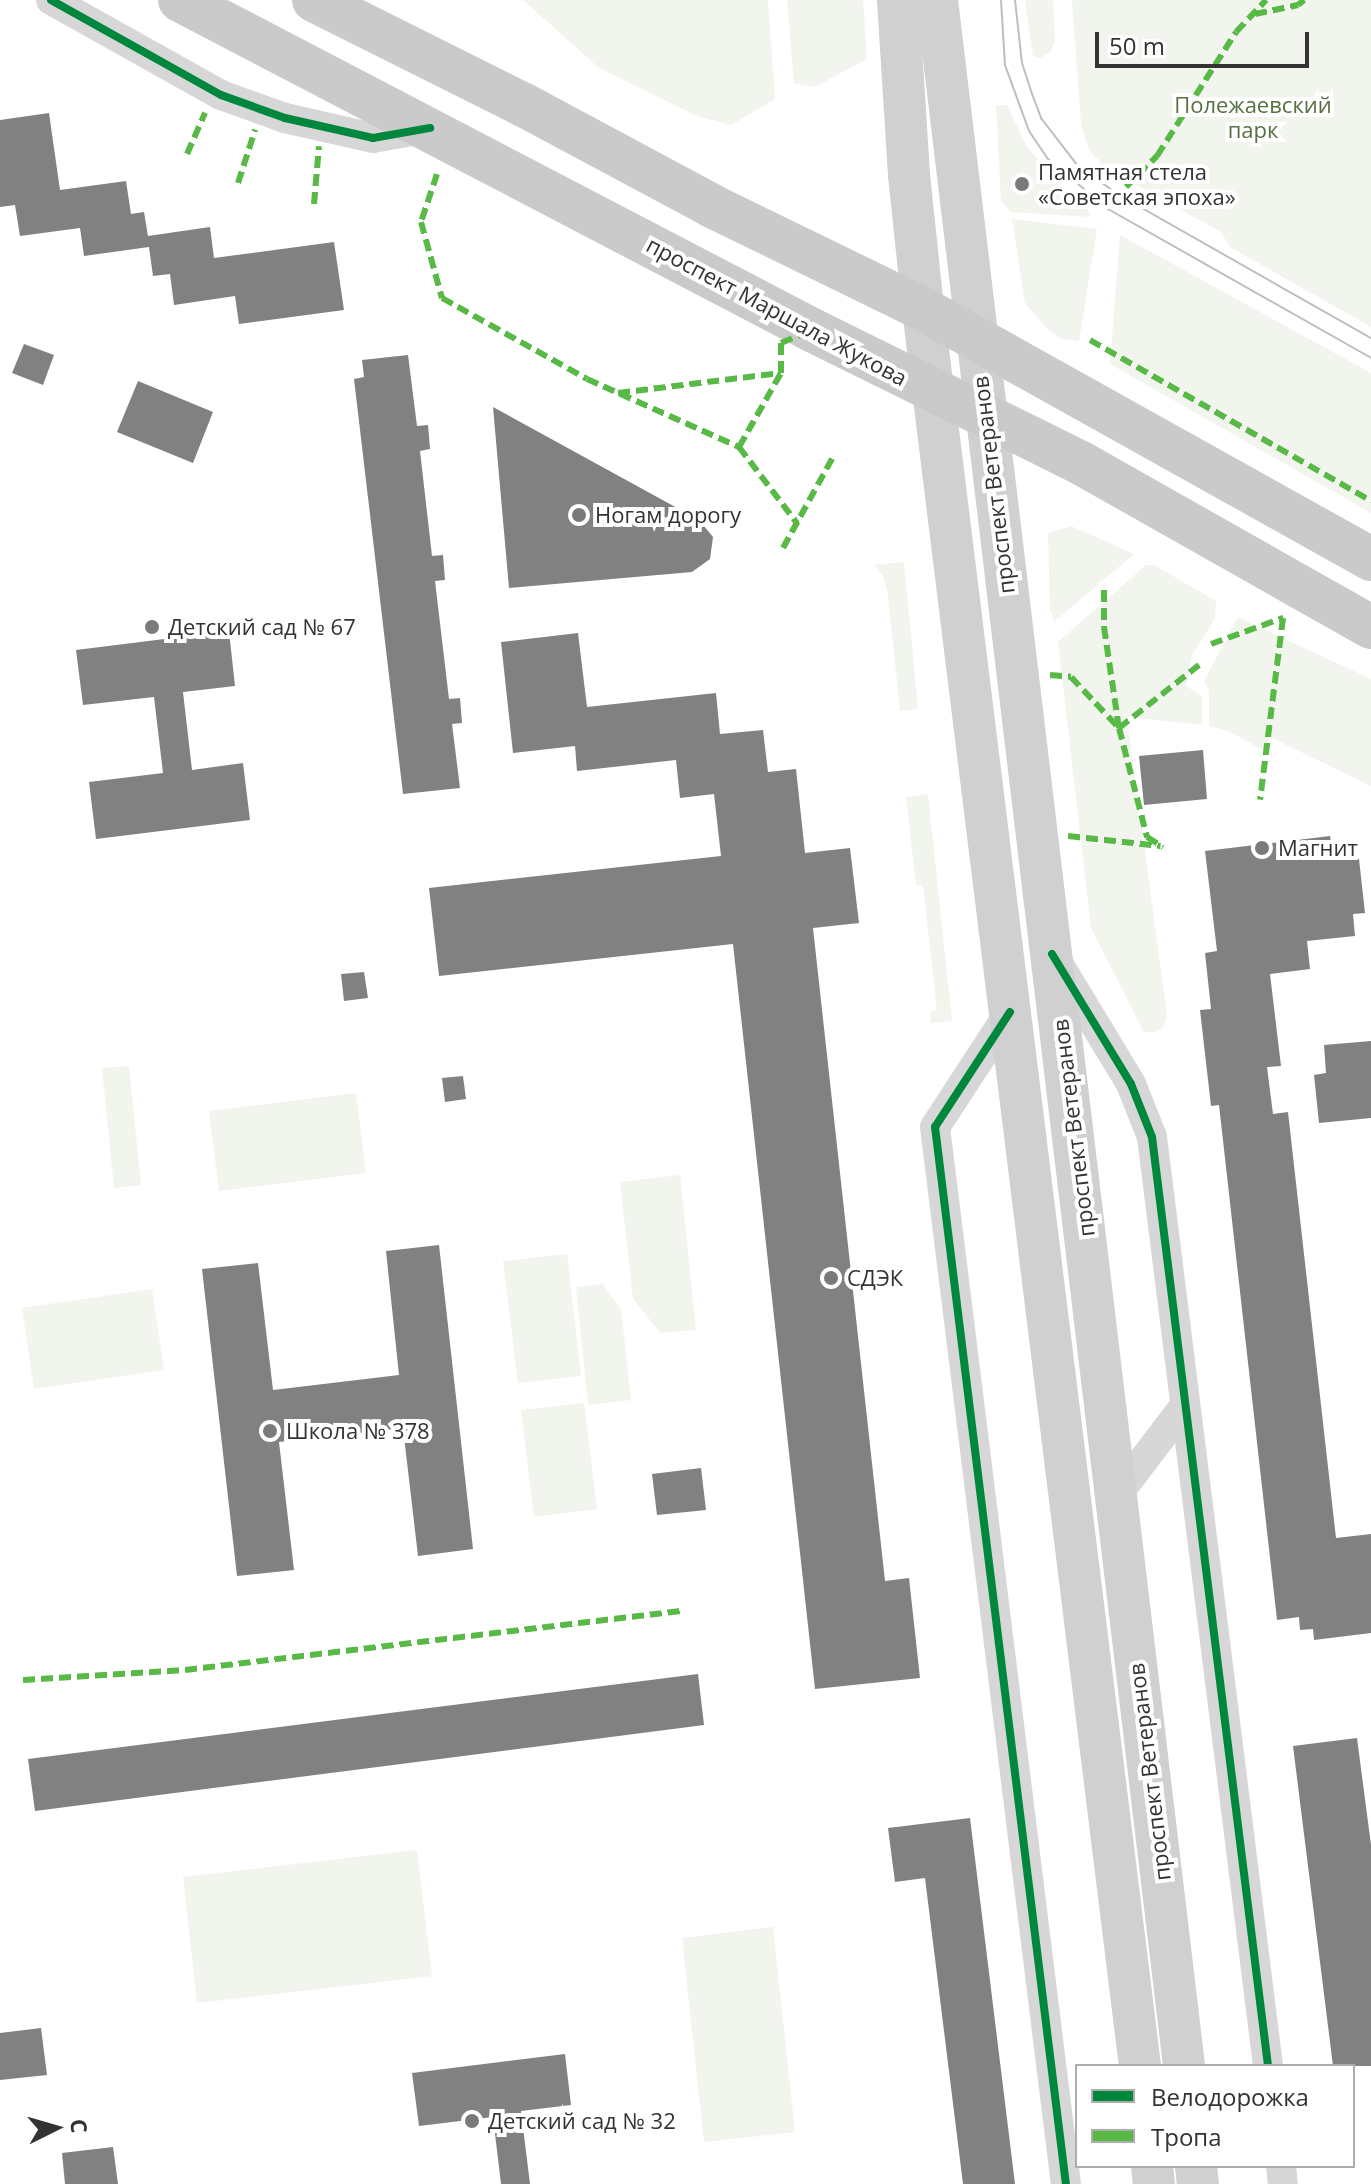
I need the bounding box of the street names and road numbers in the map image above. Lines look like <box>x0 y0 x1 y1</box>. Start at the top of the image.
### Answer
street label: проспект Маршала Жукова <box>642 231 912 391</box>
street label: проспект Ветеранов <box>967 375 1019 595</box>
street label: проспект Ветеранов <box>1047 1018 1099 1238</box>
street label: проспект Ветеранов <box>1123 1662 1175 1882</box>

